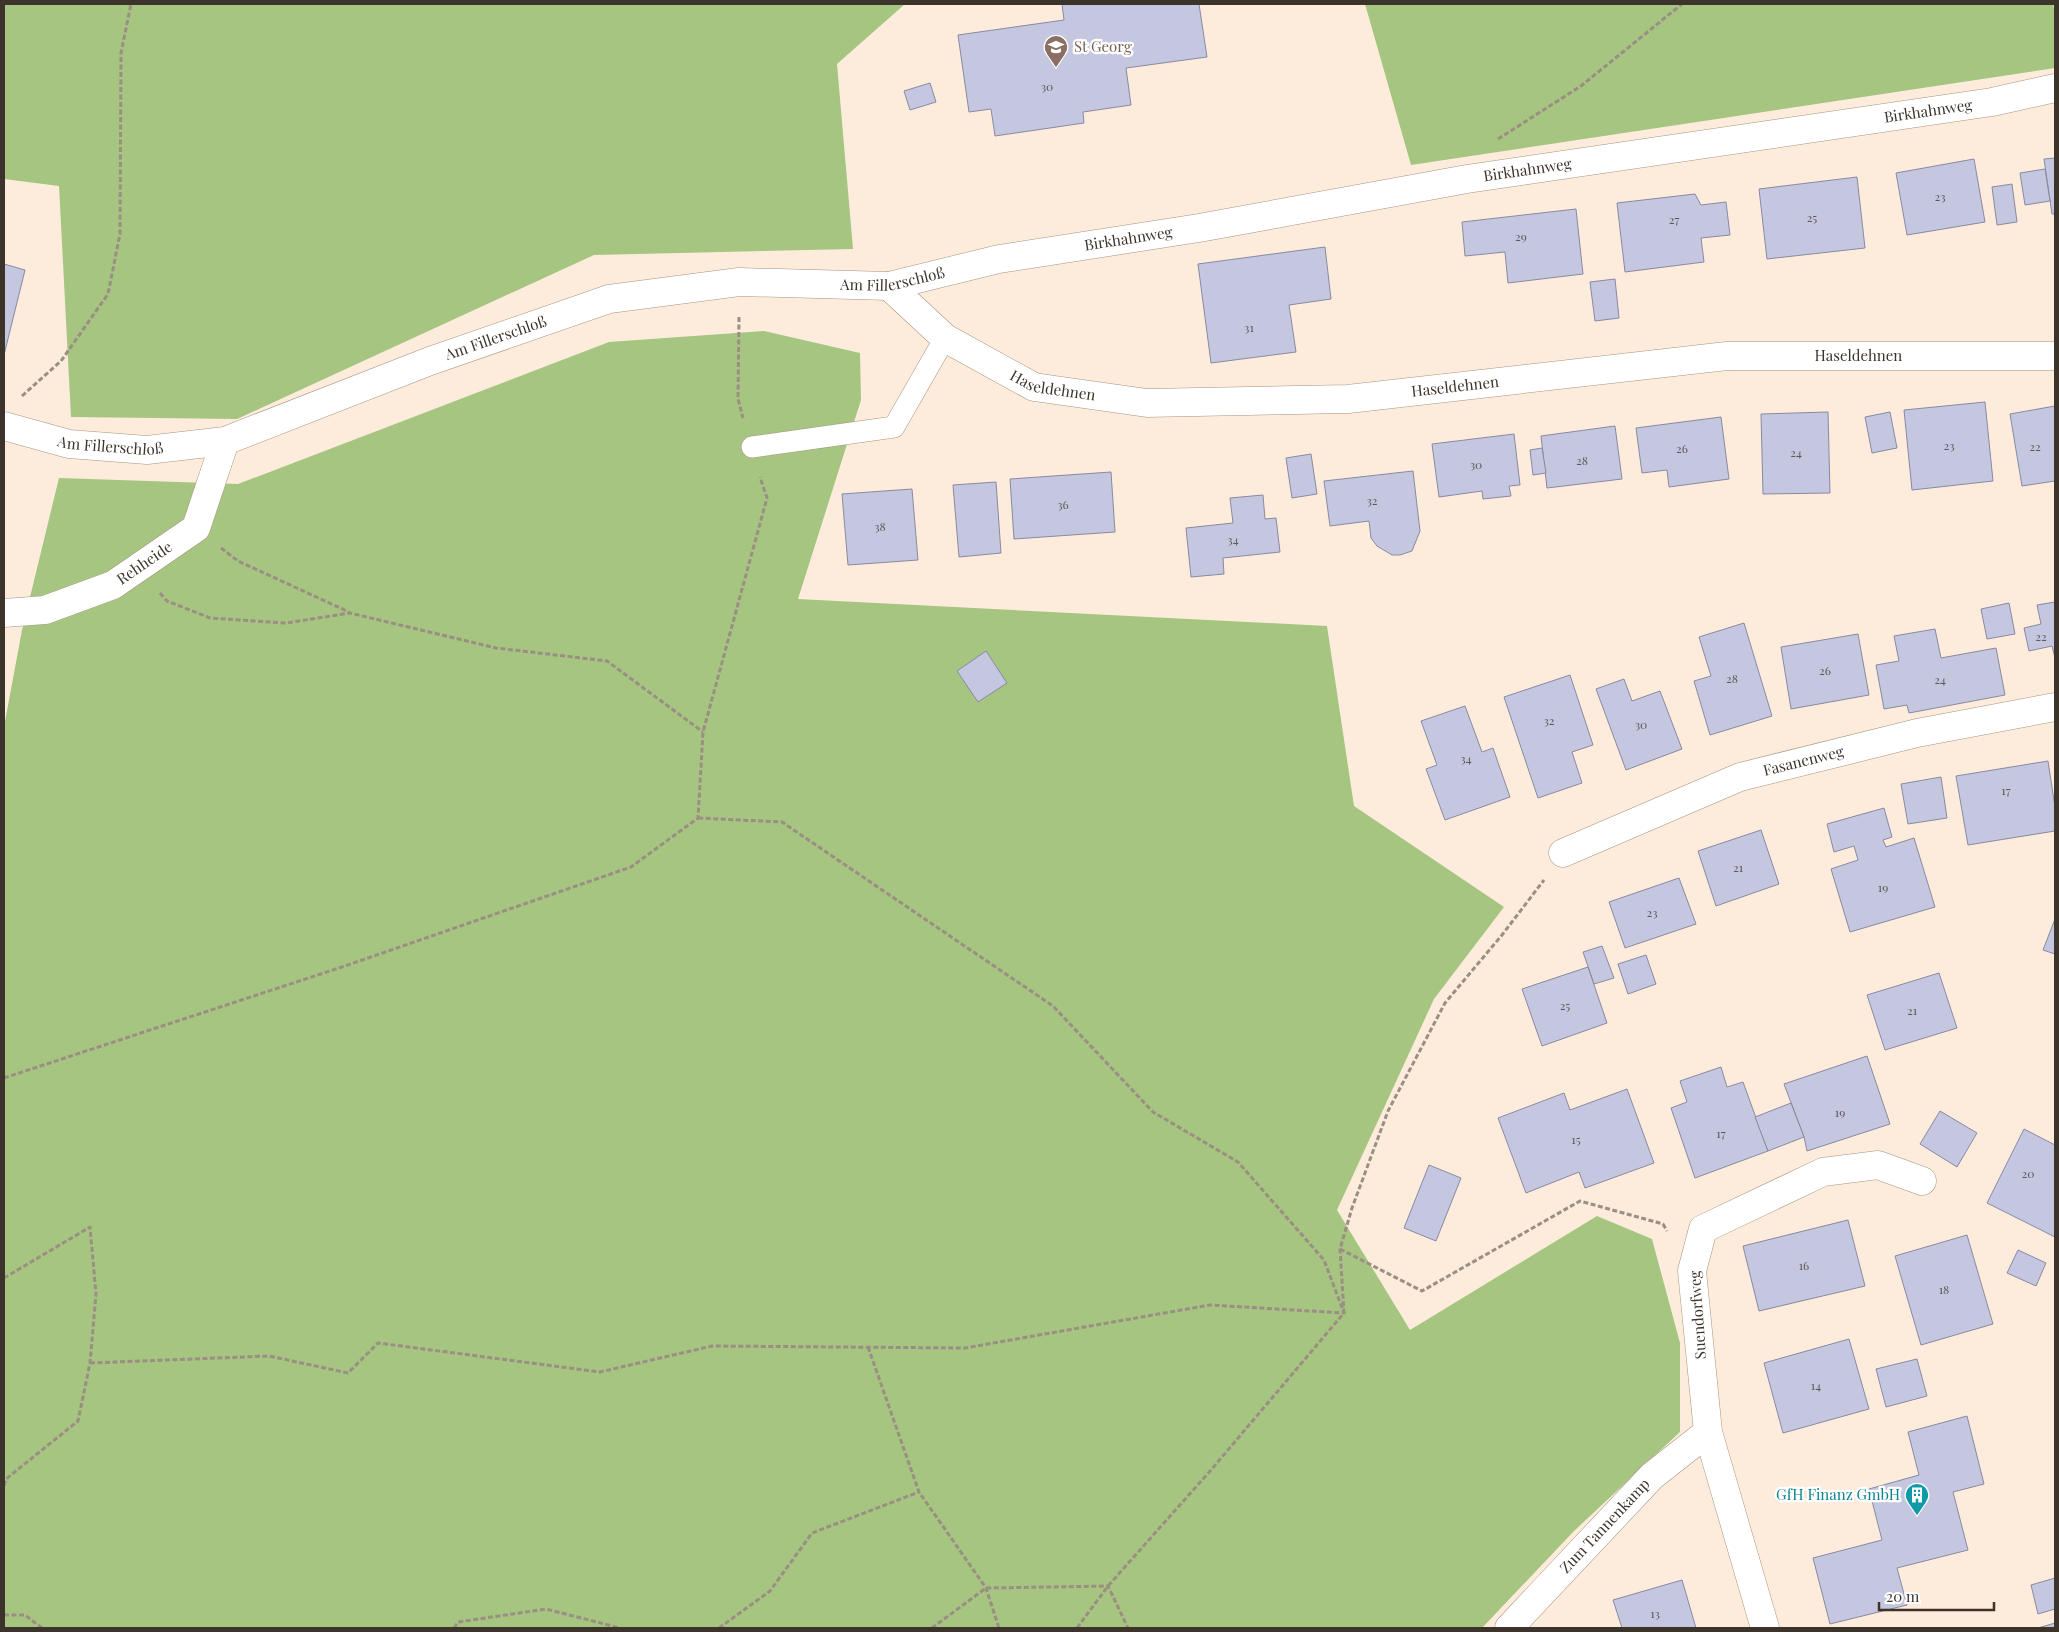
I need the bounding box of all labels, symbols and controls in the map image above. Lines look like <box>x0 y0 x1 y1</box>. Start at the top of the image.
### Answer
school or university icon: St Georg <box>1043 34 1069 68</box>
place label: St Georg <box>1074 36 1132 56</box>
house number: 30 <box>1041 78 1053 94</box>
street label: Birkhahnweg <box>1883 94 1973 127</box>
street label: Birkhahnweg <box>1482 153 1573 185</box>
house number: 23 <box>1934 188 1946 204</box>
house number: 25 <box>1807 209 1817 225</box>
house number: 27 <box>1669 211 1679 227</box>
street label: Birkhahnweg <box>1083 221 1174 255</box>
house number: 29 <box>1515 228 1527 244</box>
street label: Am Fillerschloß <box>839 262 947 295</box>
street label: Am Fillerschloß <box>441 310 549 364</box>
house number: 31 <box>1244 319 1254 335</box>
street label: Haseldehnen <box>1814 345 1902 365</box>
street label: Haseldehnen <box>1007 365 1097 405</box>
street label: Haseldehnen <box>1410 371 1500 401</box>
street label: Am Fillerschloß <box>55 430 165 459</box>
house number: 23 <box>1943 437 1955 453</box>
house number: 22 <box>2029 438 2041 454</box>
house number: 26 <box>1676 440 1688 456</box>
house number: 24 <box>1790 444 1802 460</box>
house number: 28 <box>1576 452 1588 468</box>
house number: 30 <box>1470 456 1482 472</box>
house number: 32 <box>1366 492 1378 508</box>
house number: 36 <box>1057 496 1069 512</box>
house number: 38 <box>874 518 886 534</box>
house number: 34 <box>1227 531 1239 547</box>
street label: Rehheide <box>112 536 176 589</box>
house number: 22 <box>2035 628 2047 644</box>
house number: 26 <box>1819 662 1831 678</box>
house number: 28 <box>1726 670 1738 686</box>
house number: 24 <box>1934 671 1946 687</box>
house number: 32 <box>1543 712 1555 728</box>
house number: 30 <box>1635 716 1647 732</box>
street label: Fasanenweg <box>1761 741 1846 780</box>
house number: 34 <box>1460 750 1472 766</box>
house number: 17 <box>2001 782 2011 798</box>
house number: 21 <box>1733 859 1744 875</box>
house number: 19 <box>1878 879 1888 895</box>
house number: 23 <box>1646 904 1658 920</box>
house number: 25 <box>1560 997 1570 1013</box>
house number: 21 <box>1907 1002 1918 1018</box>
house number: 19 <box>1835 1104 1845 1120</box>
house number: 17 <box>1716 1125 1726 1141</box>
house number: 15 <box>1571 1131 1581 1147</box>
house number: 20 <box>2022 1165 2034 1181</box>
house number: 16 <box>1799 1257 1809 1273</box>
street label: Suendorfweg <box>1684 1270 1710 1360</box>
house number: 18 <box>1939 1281 1949 1297</box>
house number: 14 <box>1811 1377 1821 1393</box>
street label: Zum Tannenkamp <box>1555 1474 1654 1577</box>
building icon: GfH Finanz GmbH <box>1904 1482 1930 1516</box>
place label: GfH Finanz GmbH <box>1776 1484 1900 1504</box>
scale bar <box>1879 1580 1994 1612</box>
text: 20 m <box>1886 1586 1920 1606</box>
house number: 13 <box>1650 1605 1660 1621</box>

